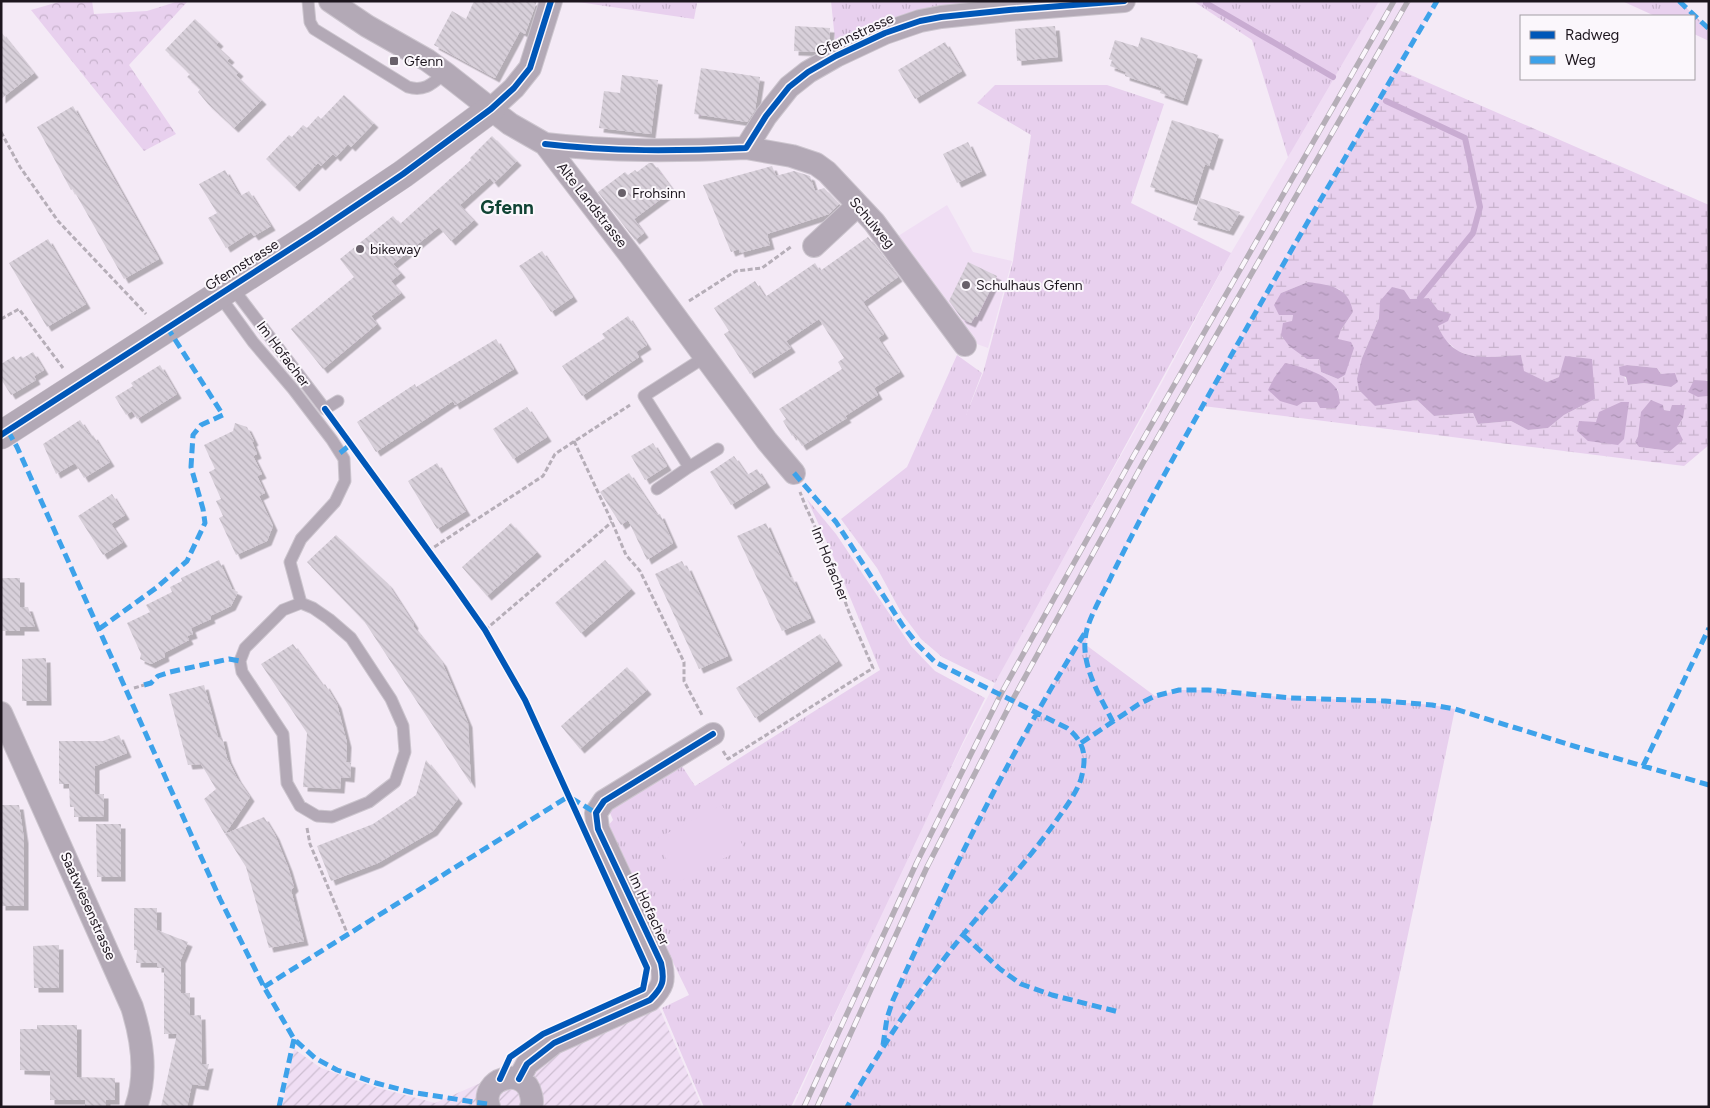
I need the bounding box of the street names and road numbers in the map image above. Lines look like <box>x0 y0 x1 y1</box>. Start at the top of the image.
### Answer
street label: Gfennstrasse <box>814 10 897 60</box>
street label: Alte Landstrasse <box>553 159 631 251</box>
street label: Schulweg <box>846 194 898 252</box>
street label: Gfennstrasse <box>202 236 282 294</box>
street label: Im Hofacher <box>253 318 313 390</box>
street label: Im Hofacher <box>808 525 853 604</box>
street label: Saatwiesenstrasse <box>57 849 120 963</box>
street label: Im Hofacher <box>625 870 673 948</box>

